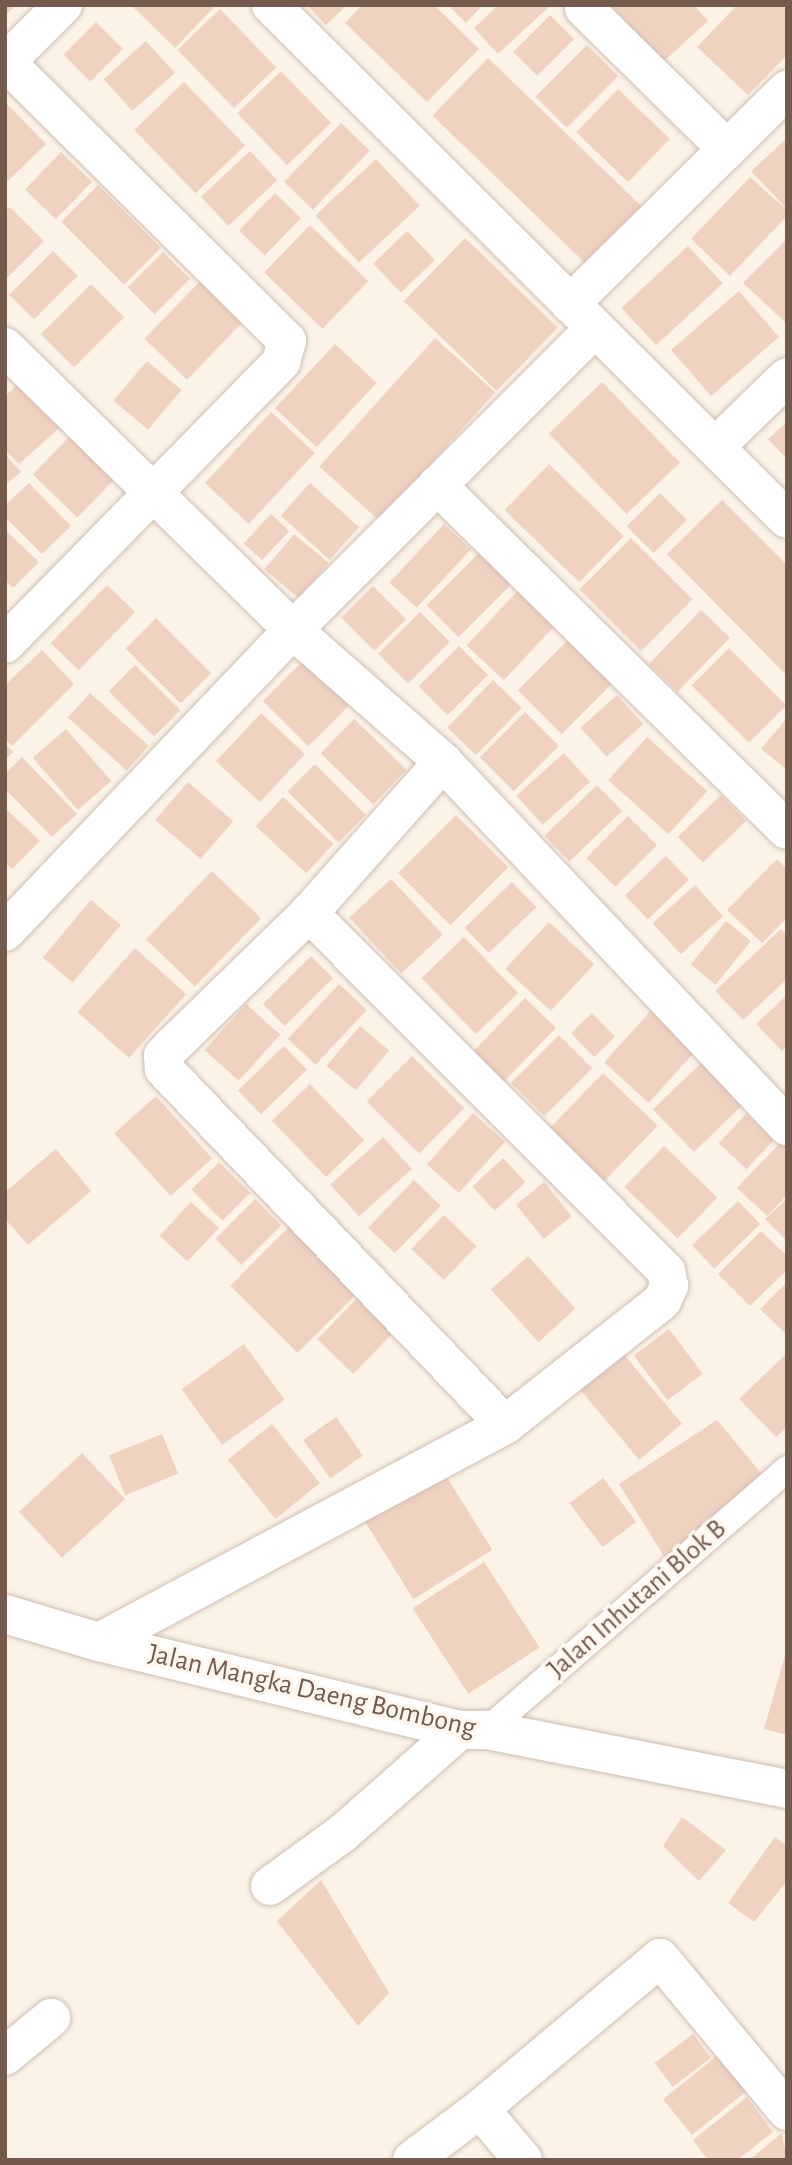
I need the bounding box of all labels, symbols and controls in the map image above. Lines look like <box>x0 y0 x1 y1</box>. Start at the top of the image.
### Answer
street label: Jalan Inhutani Blok B <box>541 1512 733 1686</box>
street label: Jalan Mangka Daeng Bombong <box>145 1637 479 1745</box>

